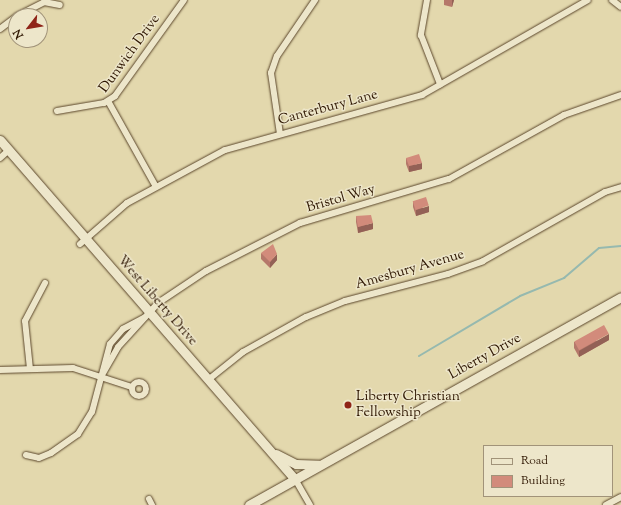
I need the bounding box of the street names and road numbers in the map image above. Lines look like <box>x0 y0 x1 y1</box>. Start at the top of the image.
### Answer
street label: Dunwich Drive <box>96 12 164 96</box>
street label: Canterbury Lane <box>276 87 380 129</box>
street label: Bristol Way <box>305 181 377 217</box>
street label: Amesbury Avenue <box>354 246 466 294</box>
street label: West Liberty Drive <box>113 252 201 350</box>
street label: Liberty Drive <box>446 330 524 384</box>

